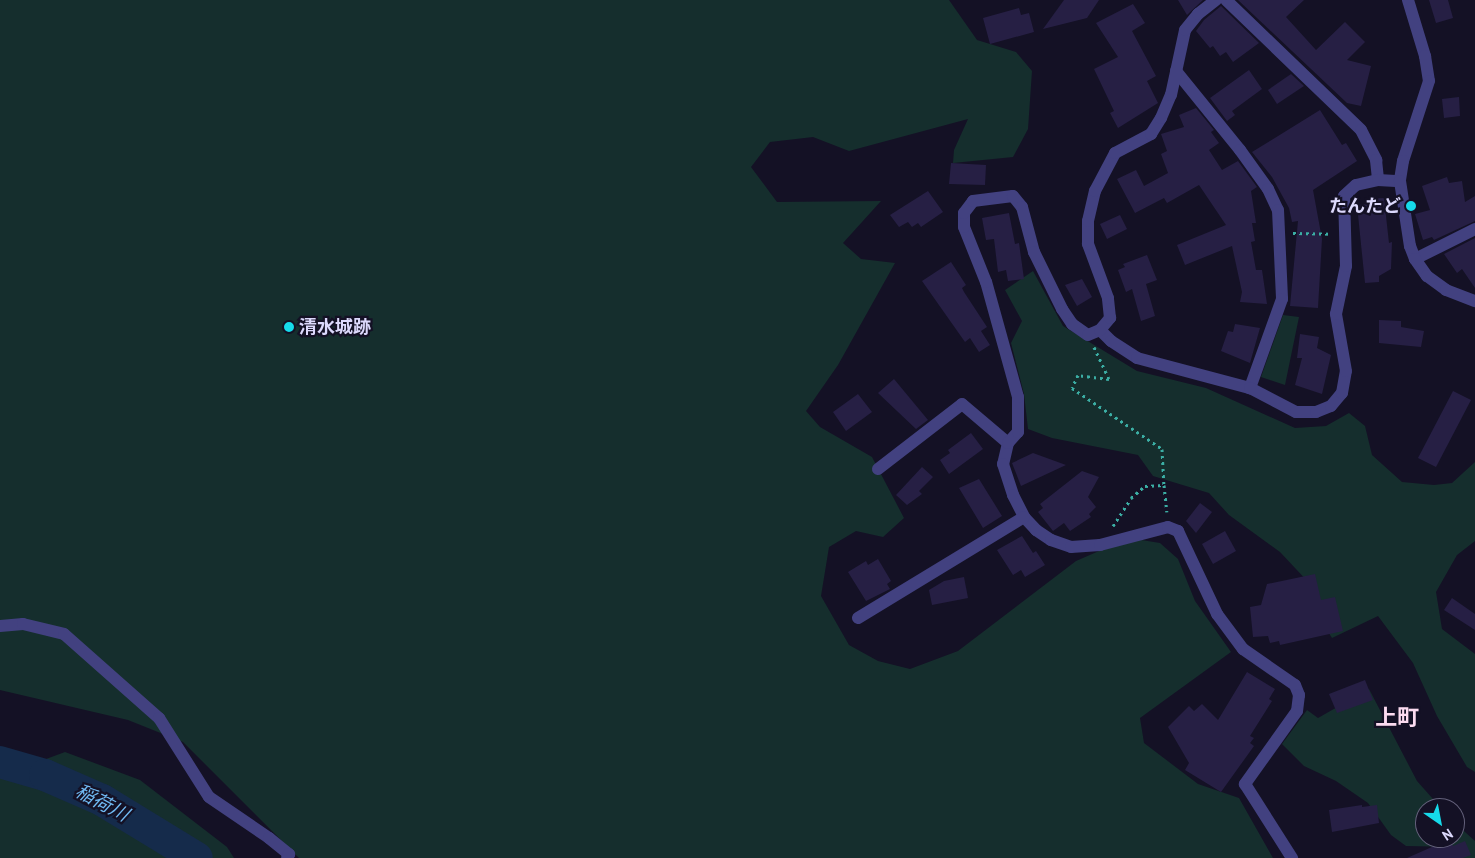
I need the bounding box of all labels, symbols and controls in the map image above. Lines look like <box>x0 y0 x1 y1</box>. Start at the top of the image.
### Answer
place label: たんたど <box>1329 195 1401 217</box>
marker: たんたど <box>1405 200 1417 212</box>
place label: 清水城跡 <box>299 316 371 338</box>
marker: 清水城跡 <box>283 321 295 333</box>
district label: 上町 <box>1375 705 1419 731</box>
water label: 稲荷川 <box>71 780 133 826</box>
north arrow <box>1415 798 1465 848</box>
text: N <box>1439 825 1456 845</box>

